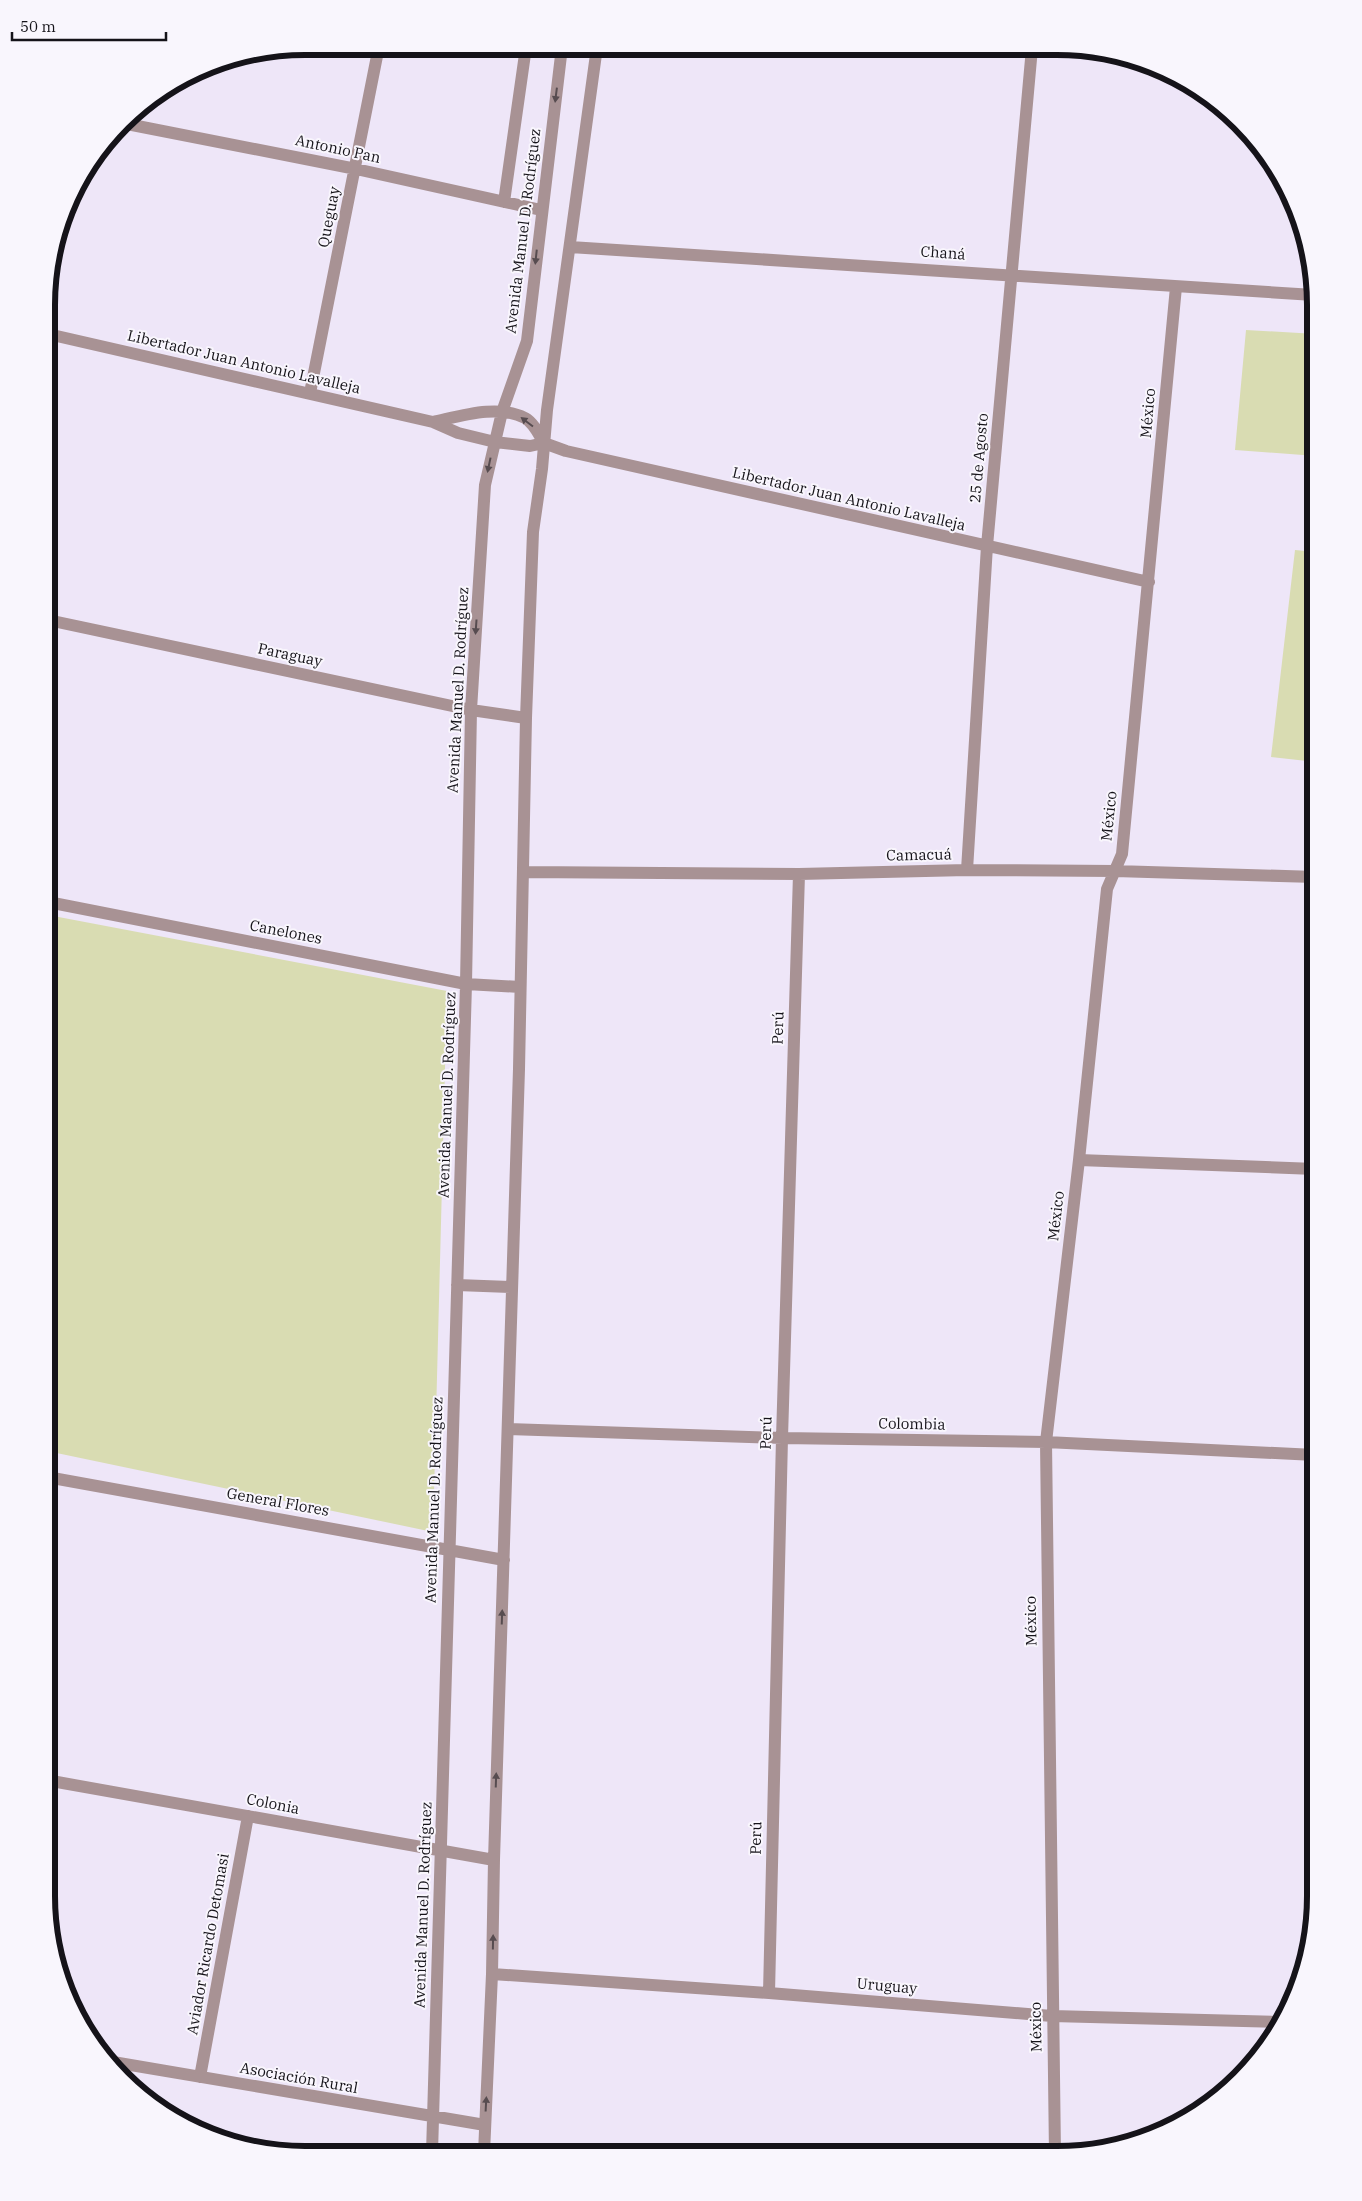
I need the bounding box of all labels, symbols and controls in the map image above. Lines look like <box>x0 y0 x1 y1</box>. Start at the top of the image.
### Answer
scale bar <box>12 10 166 42</box>
text: 50 m <box>20 17 56 36</box>
one-way arrow <box>552 88 560 104</box>
street label: Avenida Manuel D. Rodríguez <box>500 127 545 335</box>
street label: Antonio Pan <box>294 130 383 167</box>
street label: Queguay <box>313 185 344 249</box>
street label: Chaná <box>920 241 966 264</box>
one-way arrow <box>532 249 540 265</box>
street label: Libertador Juan Antonio Lavalleja <box>126 325 363 398</box>
street label: México <box>1136 387 1159 439</box>
street label: 25 de Agosto <box>965 412 992 504</box>
one-way arrow <box>520 417 534 427</box>
one-way arrow <box>485 458 493 473</box>
street label: Libertador Juan Antonio Lavalleja <box>731 462 968 535</box>
street label: Avenida Manuel D. Rodríguez <box>443 586 472 794</box>
one-way arrow <box>472 620 480 636</box>
street label: Paraguay <box>256 638 324 671</box>
street label: México <box>1096 790 1121 842</box>
street label: Camacuá <box>886 844 952 865</box>
street label: Canelones <box>248 915 324 948</box>
street label: Avenida Manuel D. Rodríguez <box>433 991 460 1198</box>
street label: Perú <box>767 1011 788 1045</box>
street label: México <box>1043 1190 1068 1242</box>
street label: Avenida Manuel D. Rodríguez <box>420 1396 447 1603</box>
street label: Colombia <box>878 1413 946 1434</box>
street label: Perú <box>755 1416 776 1450</box>
street label: General Flores <box>225 1483 331 1520</box>
street label: México <box>1021 1596 1040 1646</box>
one-way arrow <box>498 1609 506 1625</box>
one-way arrow <box>493 1771 501 1787</box>
street label: Colonia <box>245 1789 301 1818</box>
street label: Avenida Manuel D. Rodríguez <box>409 1801 436 2008</box>
street label: Perú <box>746 1821 765 1855</box>
street label: Aviador Ricardo Detomasi <box>182 1851 233 2036</box>
one-way arrow <box>489 1934 497 1950</box>
street label: Uruguay <box>856 1973 918 1998</box>
street label: México <box>1026 2002 1045 2052</box>
street label: Asociación Rural <box>239 2058 360 2097</box>
one-way arrow <box>482 2096 490 2112</box>

